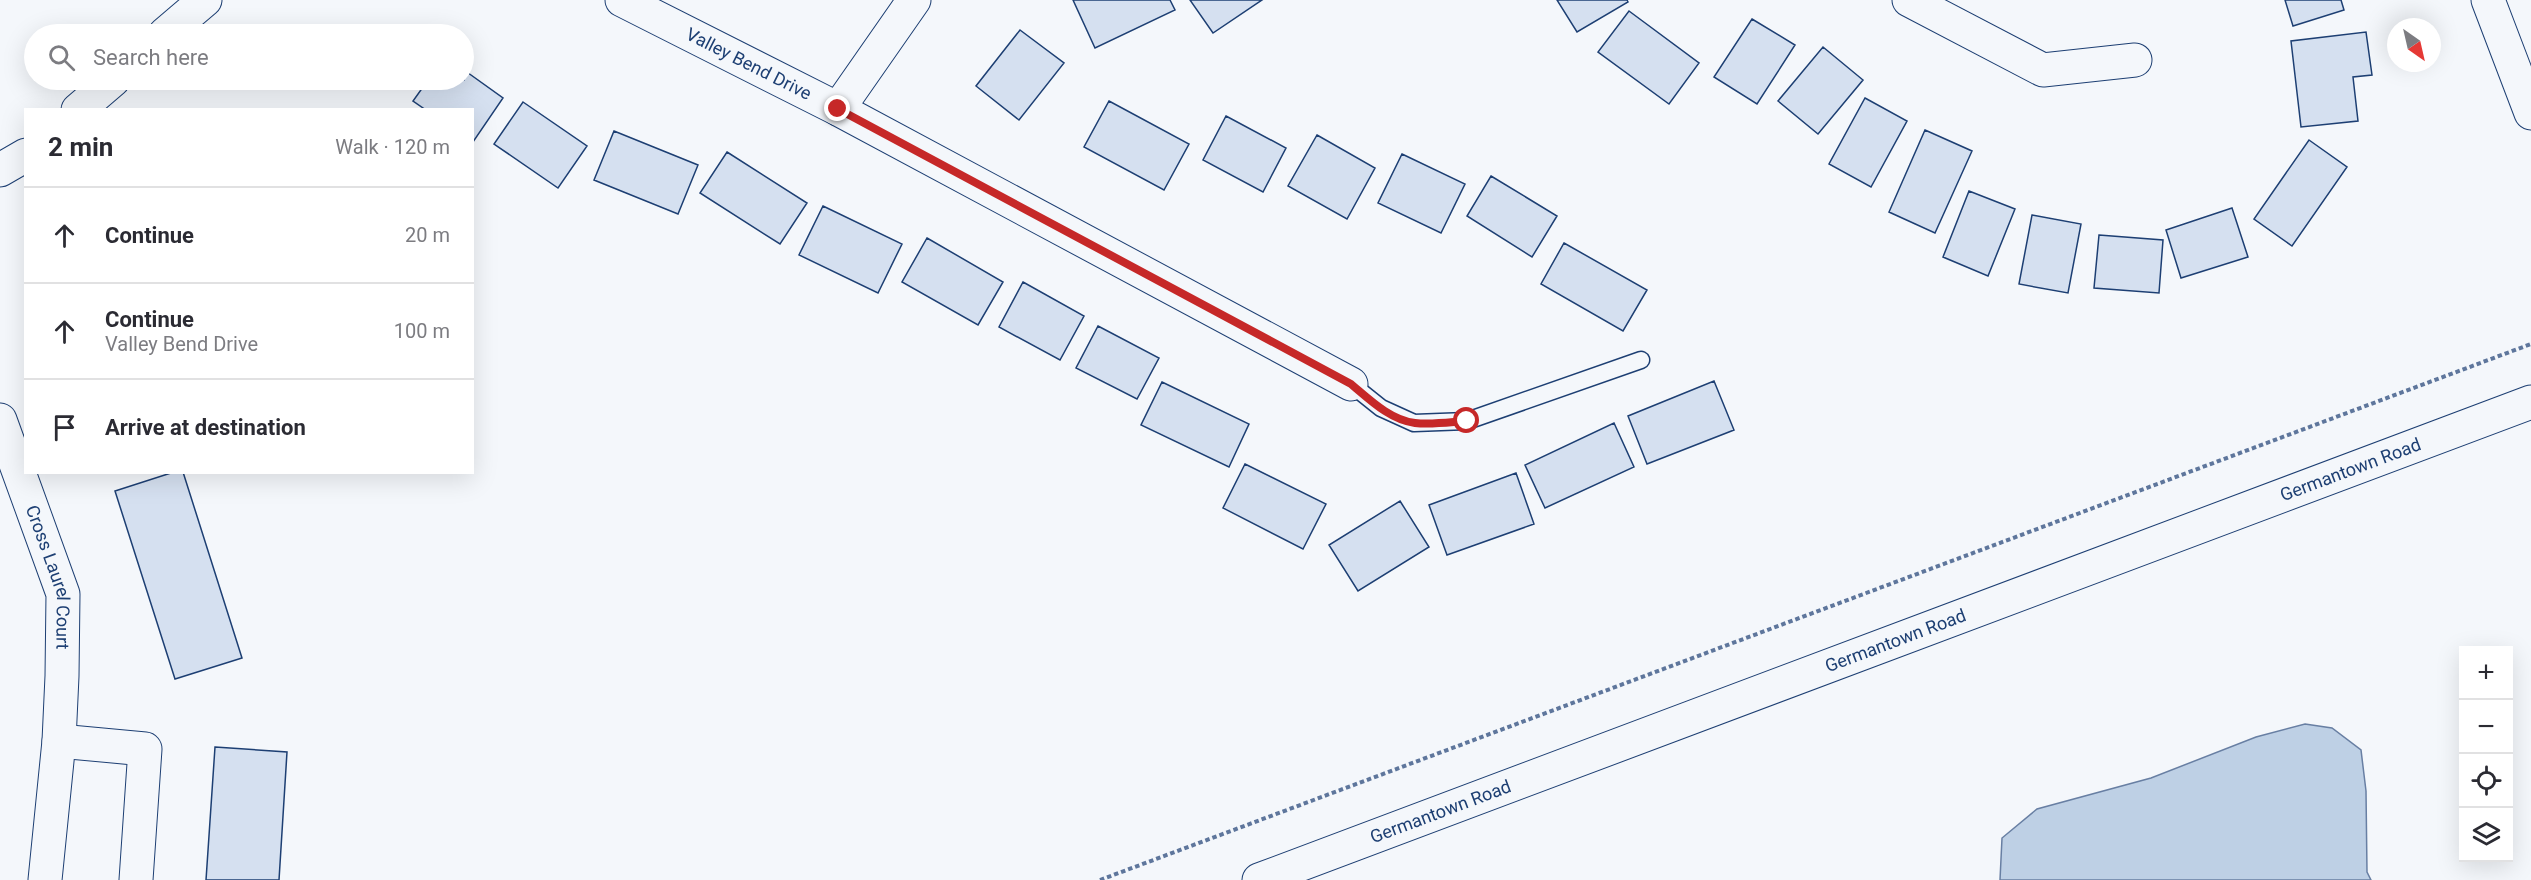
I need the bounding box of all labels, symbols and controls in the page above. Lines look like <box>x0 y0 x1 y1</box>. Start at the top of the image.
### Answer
north arrow <box>2387 18 2441 72</box>
street label: Valley Bend Drive <box>683 23 815 104</box>
search box <box>24 24 474 90</box>
icon: search <box>45 41 78 74</box>
text: Search here <box>93 45 209 70</box>
route end <box>824 95 850 121</box>
text: 2 min <box>48 132 113 162</box>
text: Walk · 120 m <box>335 135 450 159</box>
icon: ahead <box>48 219 81 252</box>
text: Continue <box>105 223 194 248</box>
text: 20 m <box>405 223 450 247</box>
text: Continue <box>105 307 194 332</box>
icon: ahead <box>48 315 81 348</box>
text: 100 m <box>394 319 450 343</box>
text: Valley Bend Drive <box>105 332 258 356</box>
route start <box>1453 407 1479 433</box>
icon: arrive <box>48 411 81 444</box>
text: Arrive at destination <box>105 415 306 440</box>
street label: Germantown Road <box>2277 433 2424 505</box>
street label: Cross Laurel Court <box>22 502 74 650</box>
street label: Germantown Road <box>1822 604 1969 676</box>
map controls <box>2459 646 2513 862</box>
button: + <box>2459 646 2513 700</box>
button: − <box>2459 700 2513 754</box>
button: locate <box>2459 754 2513 808</box>
street label: Germantown Road <box>1367 775 1514 847</box>
button: layers <box>2459 808 2513 862</box>

